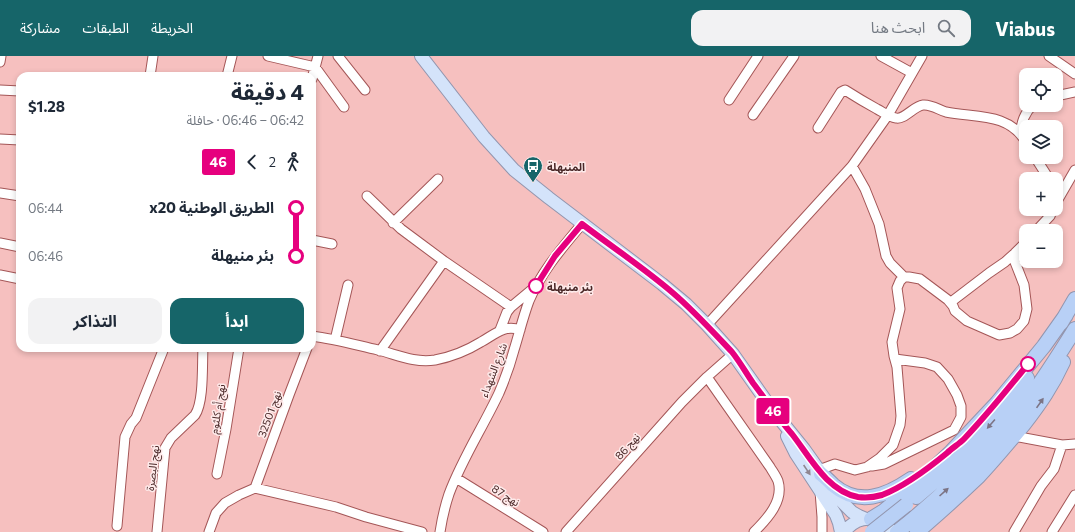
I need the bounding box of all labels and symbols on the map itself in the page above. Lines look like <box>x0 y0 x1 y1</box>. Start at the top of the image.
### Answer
bus stop icon: المنيهلة <box>522 155 544 183</box>
place label: المنيهلة <box>547 160 585 174</box>
marker: بئر منيهلة <box>528 278 544 294</box>
place label: بئر منيهلة <box>547 280 593 294</box>
street label: شارع الشهداء <box>477 341 511 400</box>
unlabelled marker <box>1020 356 1036 372</box>
street label: نهج أم كلثوم <box>207 383 229 435</box>
street label: نهج 32501 <box>255 389 285 440</box>
one-way arrow <box>1036 397 1044 408</box>
line badge: 46 <box>755 398 791 424</box>
one-way arrow <box>986 419 996 429</box>
street label: نهج 86 <box>612 430 644 463</box>
street label: نهج البصرة <box>143 444 163 492</box>
one-way arrow <box>803 465 811 475</box>
street label: نهج 87 <box>489 481 522 510</box>
one-way arrow <box>938 488 949 497</box>

